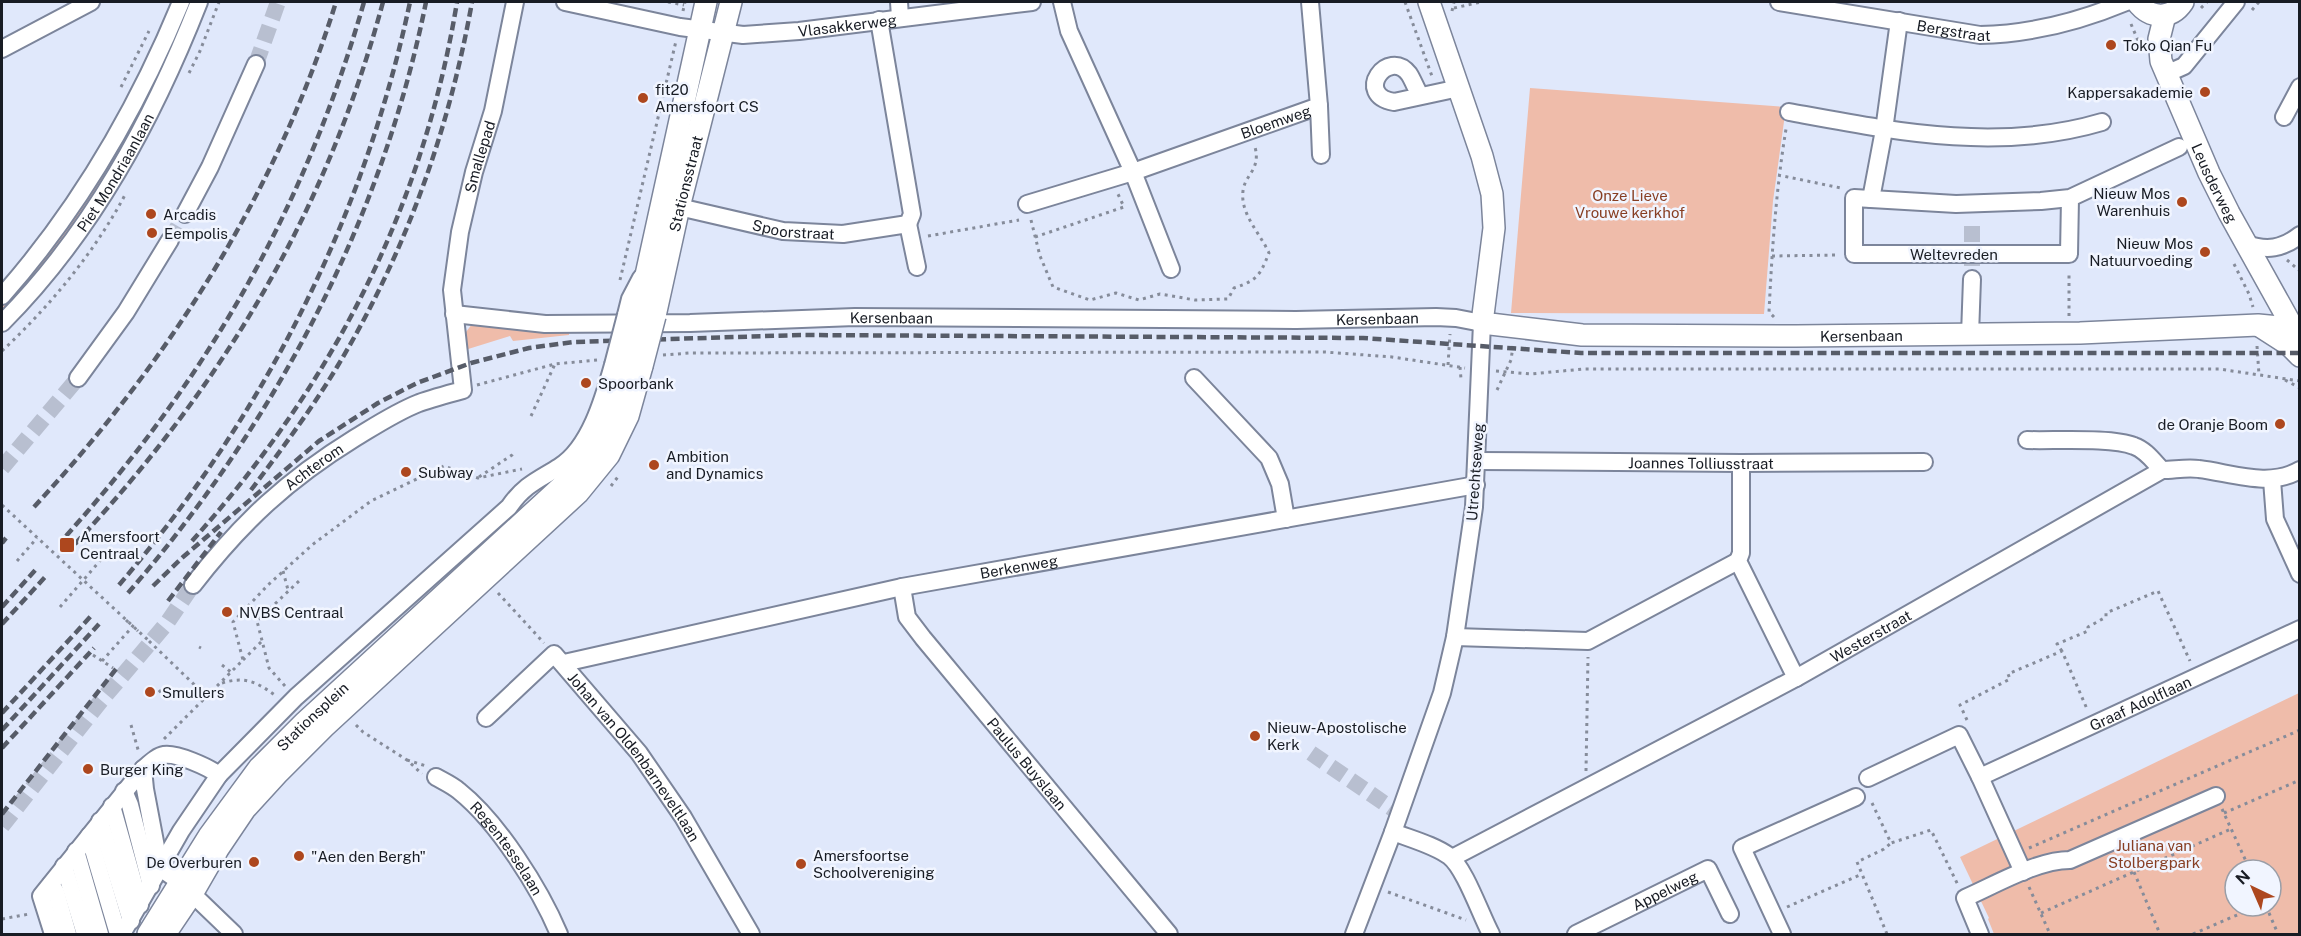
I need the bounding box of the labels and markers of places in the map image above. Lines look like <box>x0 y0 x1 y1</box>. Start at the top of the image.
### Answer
place label: Toko Qian Fu <box>2123 37 2212 54</box>
marker: Toko Qian Fu <box>2104 38 2118 52</box>
place label: fit20 Amersfoort CS <box>655 81 759 115</box>
place label: Kappersakademie <box>2067 84 2193 101</box>
marker: Kappersakademie <box>2198 85 2212 99</box>
marker: fit20 Amersfoort CS <box>636 91 650 105</box>
place label: Nieuw Mos Warenhuis <box>2093 185 2170 219</box>
marker: Nieuw Mos Warenhuis <box>2175 195 2189 209</box>
place label: Arcadis <box>163 206 216 223</box>
marker: Arcadis <box>144 207 158 221</box>
place label: Eempolis <box>164 225 228 242</box>
marker: Eempolis <box>145 226 159 240</box>
place label: Nieuw Mos Natuurvoeding <box>2089 235 2193 269</box>
marker: Nieuw Mos Natuurvoeding <box>2198 245 2212 259</box>
place label: Spoorbank <box>598 375 674 392</box>
marker: Spoorbank <box>579 376 593 390</box>
place label: de Oranje Boom <box>2158 416 2268 433</box>
marker: de Oranje Boom <box>2273 417 2287 431</box>
place label: Ambition and Dynamics <box>666 448 763 482</box>
marker: Ambition and Dynamics <box>647 458 661 472</box>
place label: Subway <box>418 464 473 481</box>
marker: Subway <box>399 465 413 479</box>
place label: Amersfoort Centraal <box>80 528 160 562</box>
marker: Amersfoort Centraal <box>58 536 76 554</box>
place label: NVBS Centraal <box>239 604 344 621</box>
marker: NVBS Centraal <box>220 605 234 619</box>
place label: Smullers <box>162 684 224 701</box>
marker: Smullers <box>143 685 157 699</box>
place label: Nieuw-Apostolische Kerk <box>1267 719 1407 753</box>
marker: Nieuw-Apostolische Kerk <box>1248 729 1262 743</box>
place label: Burger King <box>100 761 184 778</box>
marker: Burger King <box>81 762 95 776</box>
place label: Amersfoortse Schoolvereniging <box>813 847 935 881</box>
place label: "Aen den Bergh" <box>311 848 426 865</box>
marker: "Aen den Bergh" <box>292 849 306 863</box>
place label: De Overburen <box>146 854 242 871</box>
marker: De Overburen <box>247 855 261 869</box>
marker: Amersfoortse Schoolvereniging <box>794 857 808 871</box>

